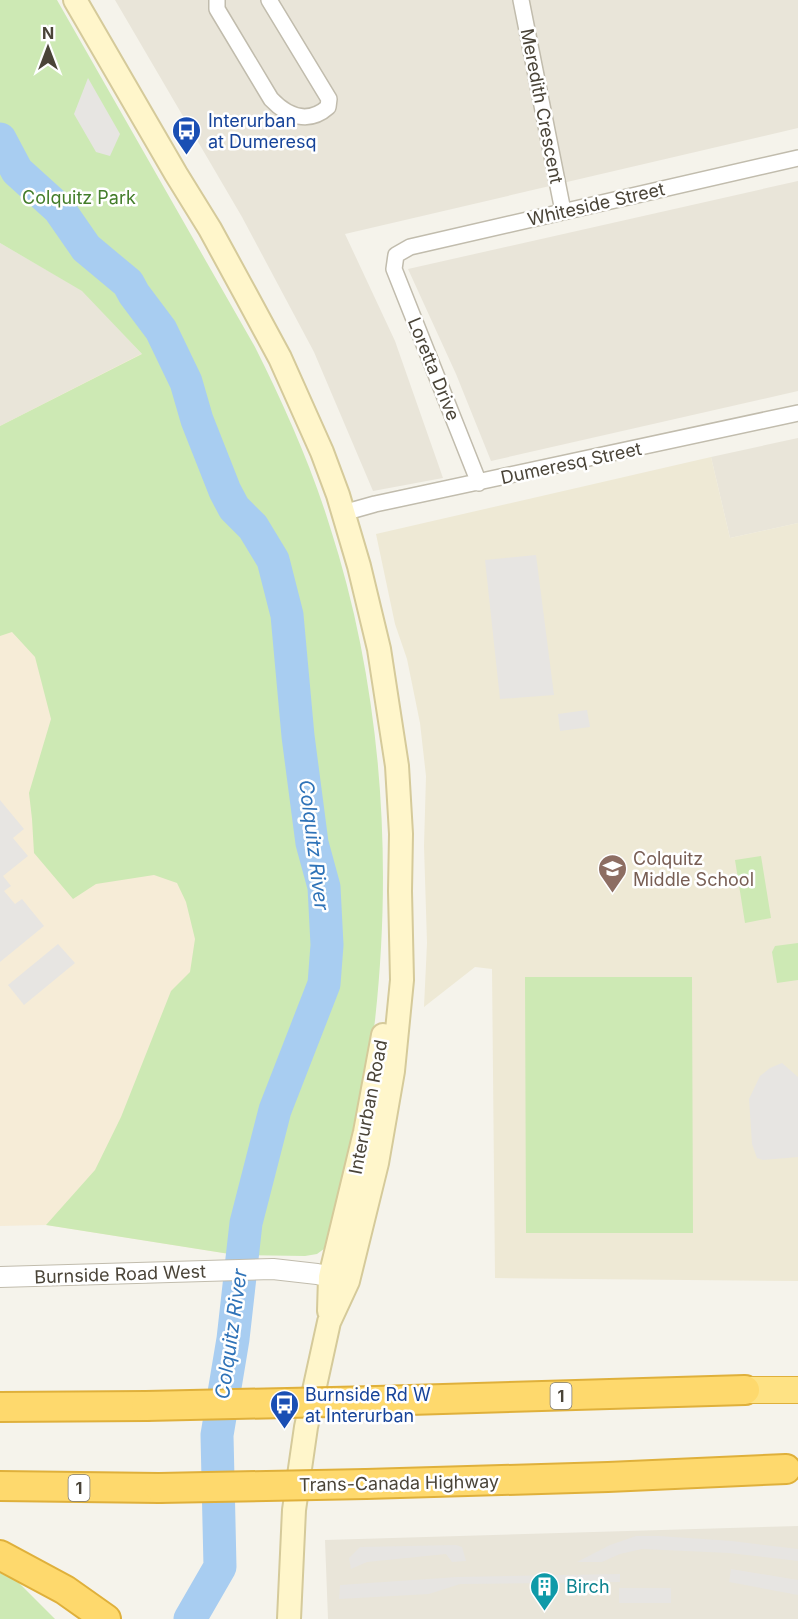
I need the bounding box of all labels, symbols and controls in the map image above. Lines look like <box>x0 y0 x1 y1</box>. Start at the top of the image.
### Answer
north arrow <box>18 18 78 78</box>
text: N <box>42 23 54 43</box>
street label: Meredith Crescent <box>517 27 567 185</box>
place label: Interurban at Dumeresq <box>208 110 316 152</box>
bus stop icon: Interurban at Dumeresq <box>171 114 203 156</box>
street label: Whiteside Street <box>525 178 667 230</box>
park label: Colquitz Park <box>22 187 136 208</box>
street label: Loretta Drive <box>404 314 464 424</box>
street label: Dumeresq Street <box>499 438 643 488</box>
water label: Colquitz River <box>294 778 334 912</box>
place label: Colquitz Middle School <box>633 848 754 890</box>
school or university icon: Colquitz Middle School <box>596 852 628 894</box>
street label: Interurban Road <box>345 1038 391 1176</box>
street label: Burnside Road West <box>34 1261 206 1287</box>
water label: Colquitz River <box>210 1267 252 1401</box>
road number: 1 <box>550 1383 572 1409</box>
place label: Burnside Rd W at Interurban <box>305 1384 431 1426</box>
bus stop icon: Burnside Rd W at Interurban <box>268 1388 300 1430</box>
street label: Trans-Canada Highway <box>299 1471 499 1495</box>
road number: 1 <box>68 1475 90 1501</box>
building icon: Birch <box>529 1570 561 1612</box>
place label: Birch <box>566 1576 610 1597</box>

